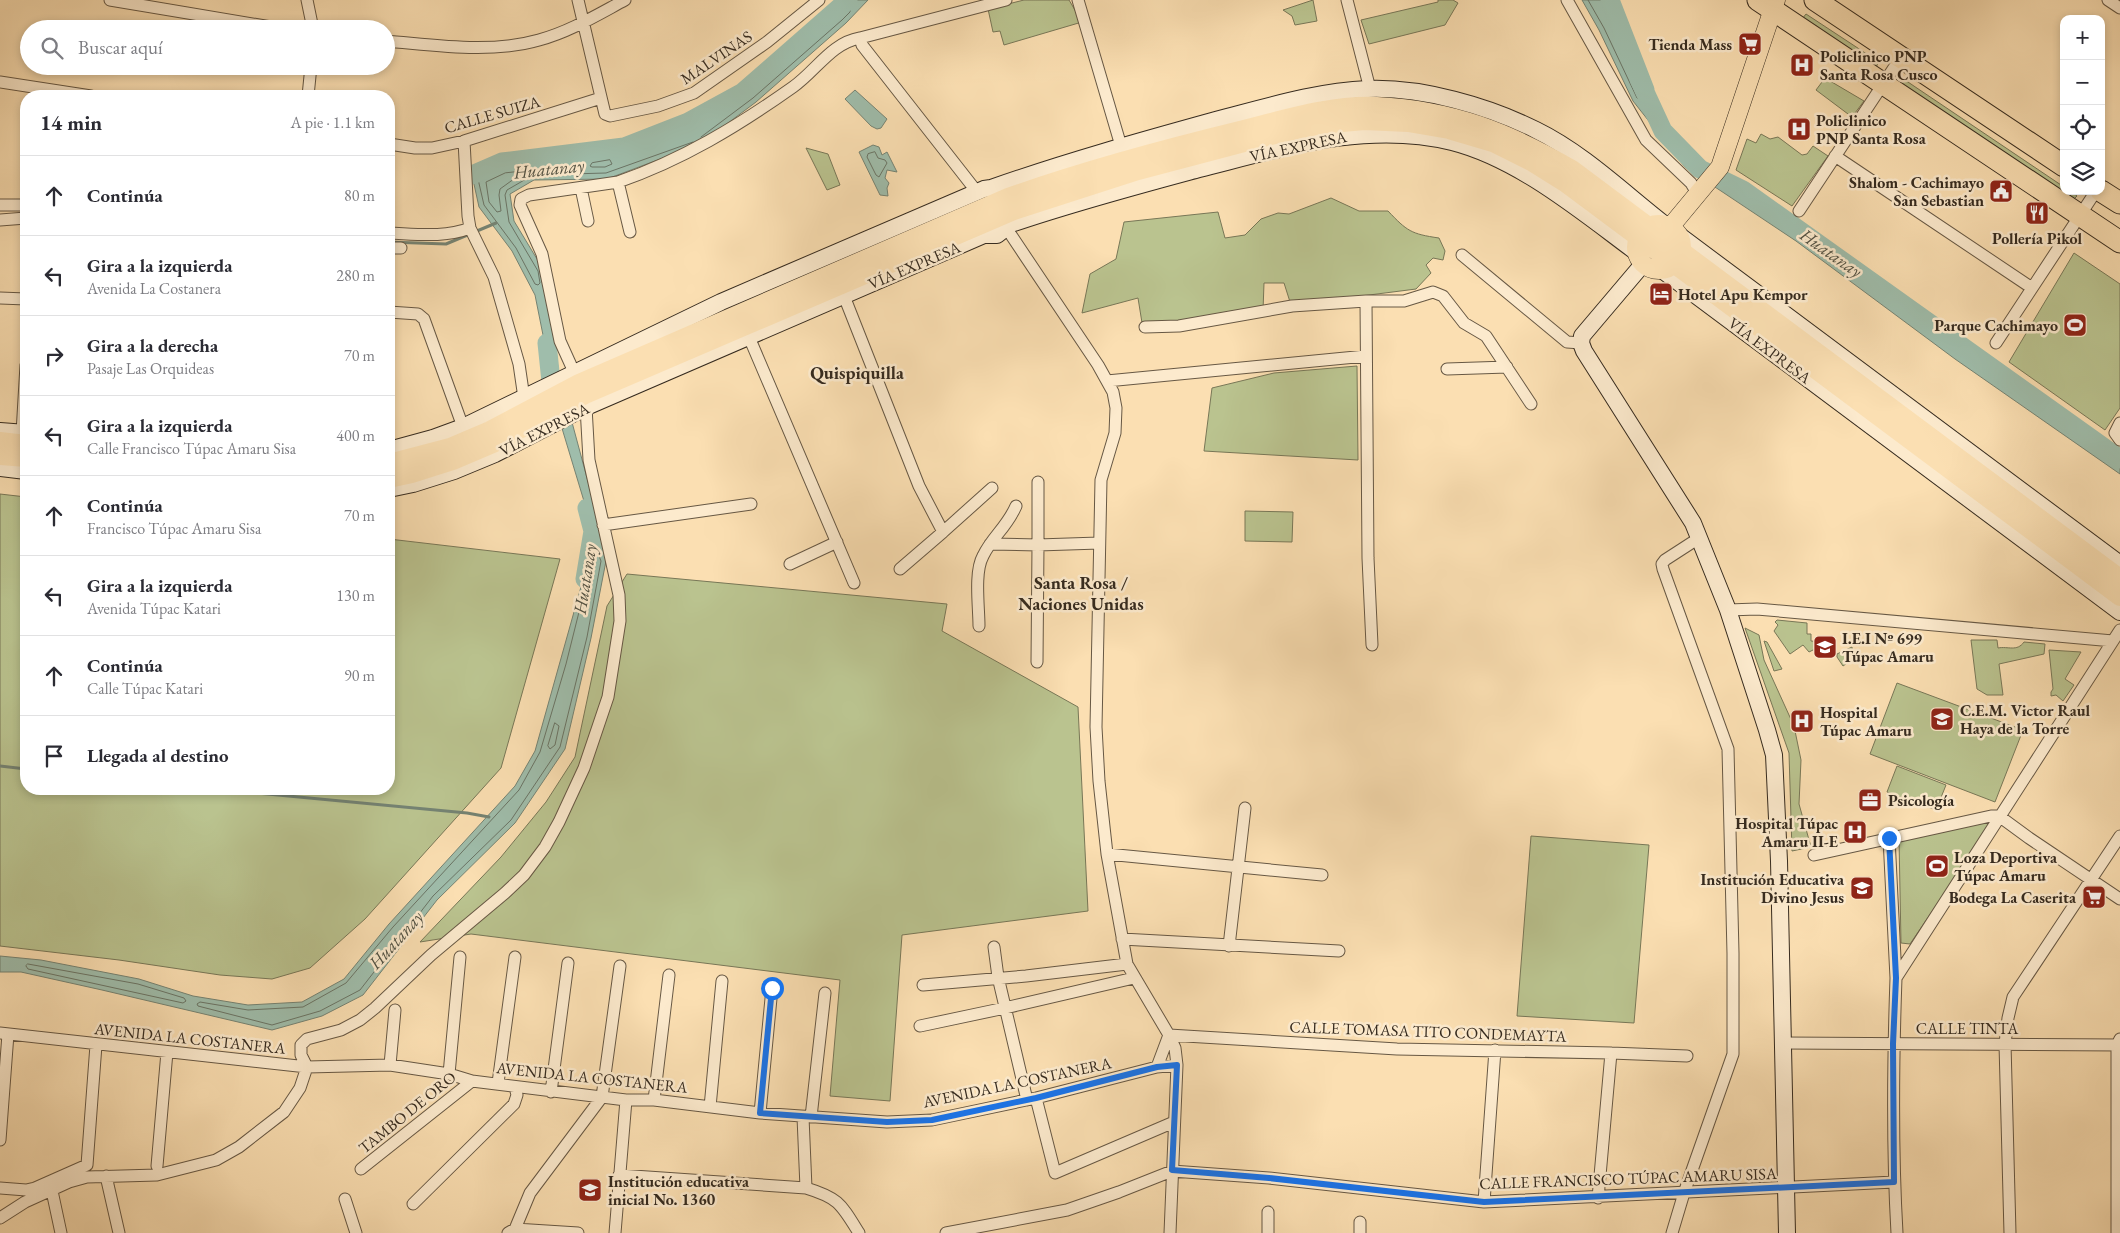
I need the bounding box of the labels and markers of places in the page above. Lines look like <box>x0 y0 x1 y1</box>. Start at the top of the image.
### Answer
supermarket icon: Tienda Mass <box>1737 31 1763 57</box>
place label: Tienda Mass <box>1648 34 1732 55</box>
place label: Policlinico PNP Santa Rosa Cusco <box>1820 46 1938 85</box>
hospital icon: Policlinico PNP Santa Rosa Cusco <box>1789 52 1815 78</box>
place label: Policlinico PNP Santa Rosa <box>1816 110 1927 149</box>
hospital icon: Policlinico PNP Santa Rosa <box>1786 116 1812 142</box>
place label: Shalom - Cachimayo San Sebastian <box>1849 172 1984 211</box>
public building icon: Shalom - Cachimayo San Sebastian <box>1988 178 2014 204</box>
restaurant icon: Pollería Pikol <box>2024 200 2050 226</box>
place label: Pollería Pikol <box>1992 228 2082 249</box>
hotel icon: Hotel Apu Kempor <box>1648 281 1674 307</box>
place label: Hotel Apu Kempor <box>1678 284 1808 305</box>
sports icon: Parque Cachimayo <box>2062 312 2088 338</box>
place label: Parque Cachimayo <box>1934 315 2058 336</box>
place label: I.E.I Nº 699 Túpac Amaru <box>1842 628 1934 667</box>
school or university icon: I.E.I Nº 699 Túpac Amaru <box>1812 634 1838 660</box>
place label: C.E.M. Victor Raul Haya de la Torre <box>1960 700 2090 739</box>
place label: Hospital Túpac Amaru <box>1820 702 1912 741</box>
school or university icon: C.E.M. Victor Raul Haya de la Torre <box>1929 706 1955 732</box>
hospital icon: Hospital Túpac Amaru <box>1789 708 1815 734</box>
office icon: Psicología <box>1857 787 1883 813</box>
place label: Psicología <box>1888 790 1955 811</box>
place label: Hospital Túpac Amaru II-E <box>1735 813 1838 852</box>
hospital icon: Hospital Túpac Amaru II-E <box>1842 819 1868 845</box>
place label: Loza Deportiva Túpac Amaru <box>1954 847 2058 886</box>
sports icon: Loza Deportiva Túpac Amaru <box>1924 853 1950 879</box>
place label: Institución Educativa Divino Jesus <box>1701 869 1845 908</box>
school or university icon: Institución Educativa Divino Jesus <box>1849 875 1875 901</box>
supermarket icon: Bodega La Caserita <box>2081 884 2107 910</box>
place label: Bodega La Caserita <box>1949 887 2077 908</box>
place label: Institución educativa inicial No. 1360 <box>608 1171 750 1210</box>
school or university icon: Institución educativa inicial No. 1360 <box>577 1177 603 1203</box>

